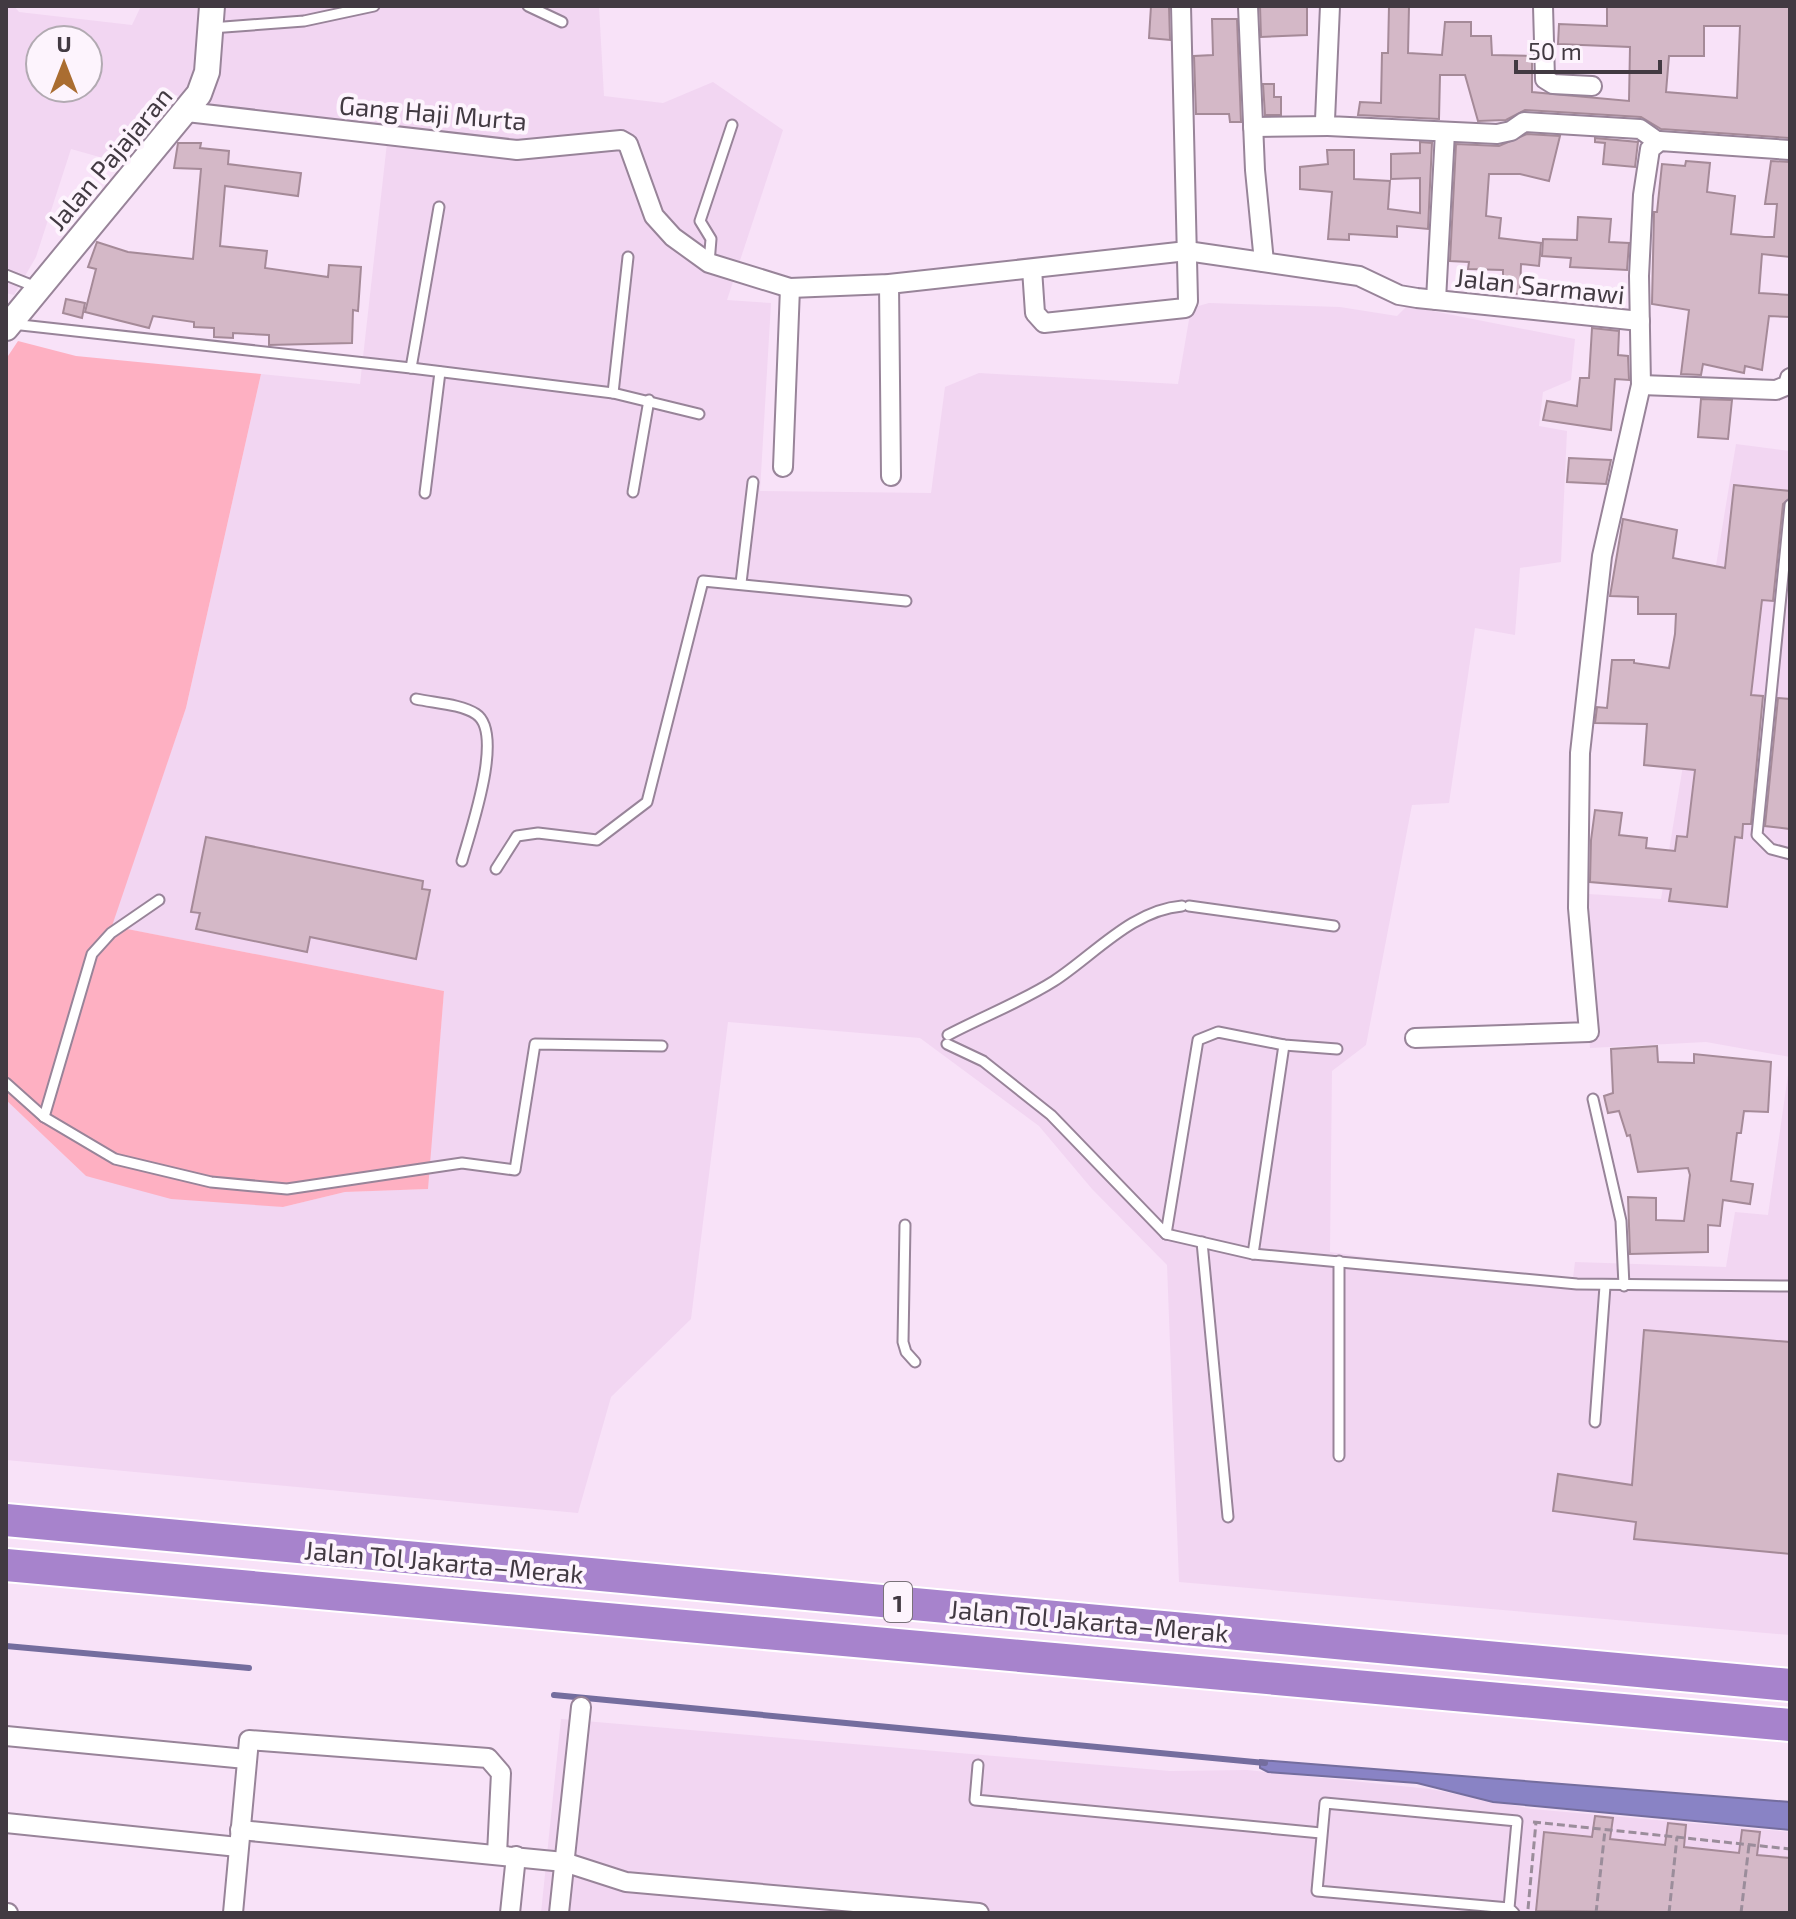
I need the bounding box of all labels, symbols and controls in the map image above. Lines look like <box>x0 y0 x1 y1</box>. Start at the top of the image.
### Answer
north arrow <box>24 24 104 104</box>
scale bar <box>1516 24 1660 74</box>
text: U <box>56 30 72 56</box>
text: 50 m <box>1528 36 1582 65</box>
street label: Jalan Pajajaran <box>40 80 178 236</box>
street label: Gang Haji Murta <box>338 88 528 136</box>
street label: Jalan Sarmawi <box>1454 261 1626 309</box>
street label: Jalan Tol Jakarta–Merak <box>303 1533 585 1589</box>
road number: 1 <box>884 1582 912 1622</box>
street label: Jalan Tol Jakarta–Merak <box>948 1592 1230 1648</box>

